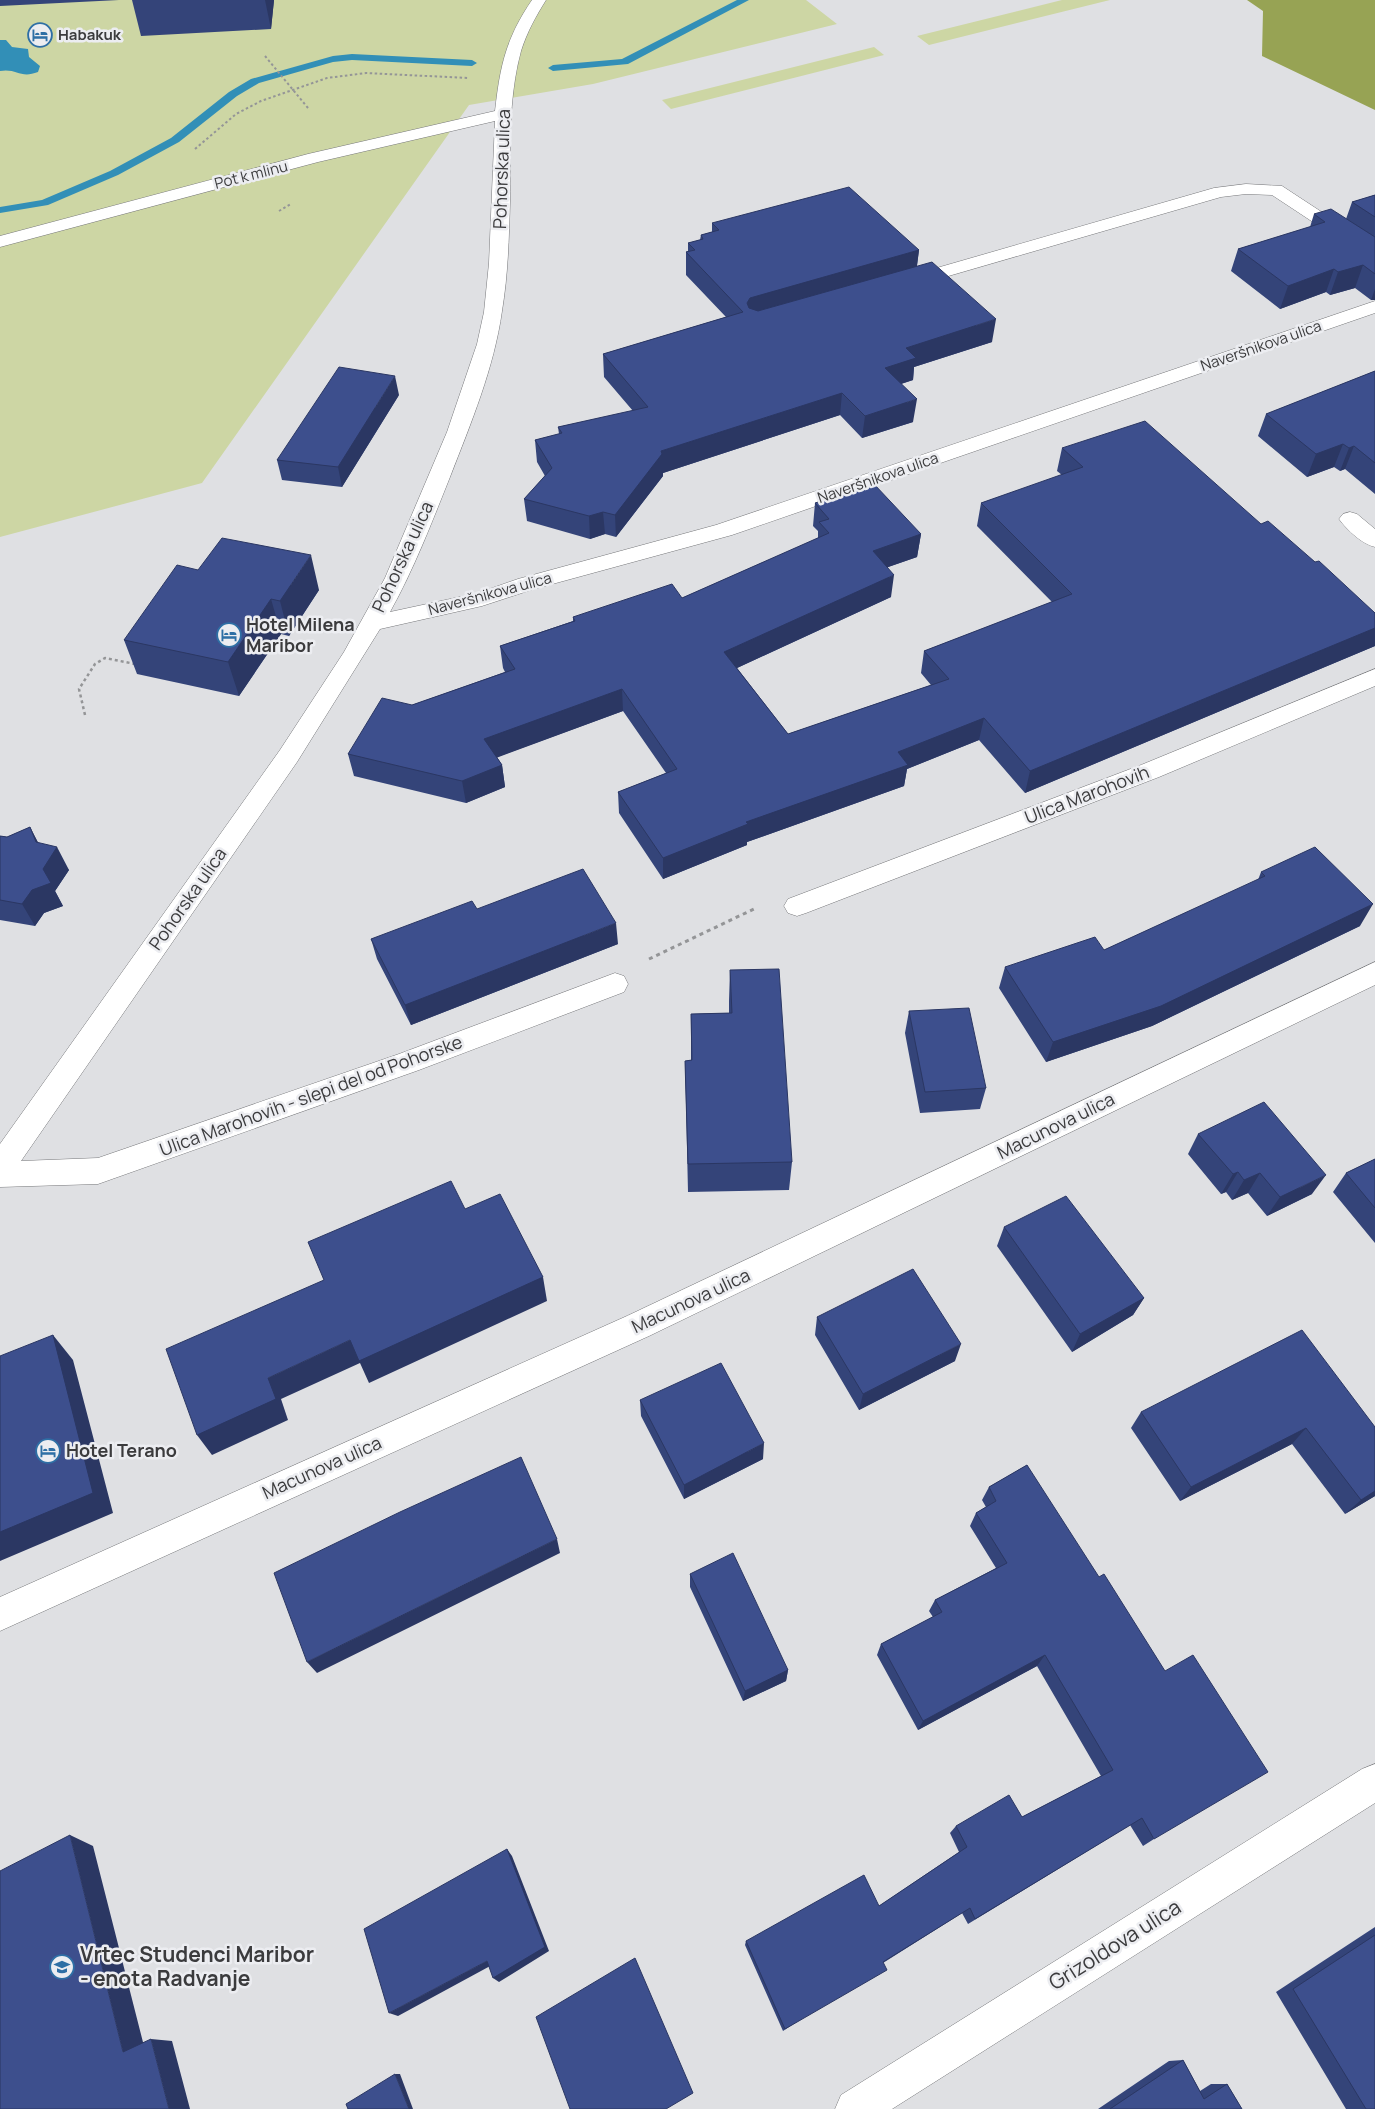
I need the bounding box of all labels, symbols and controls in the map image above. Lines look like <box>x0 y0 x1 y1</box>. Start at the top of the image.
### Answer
hotel icon: Habakuk <box>27 22 53 48</box>
place label: Habakuk <box>58 24 122 45</box>
street label: Pohorska ulica <box>487 109 515 229</box>
street label: Pot k mlinu <box>212 155 290 194</box>
street label: Naveršnikova ulica <box>1198 315 1324 376</box>
street label: Naveršnikova ulica <box>815 447 941 508</box>
street label: Pohorska ulica <box>366 497 438 616</box>
street label: Naveršnikova ulica <box>426 567 554 620</box>
place label: Hotel Milena Maribor <box>246 612 355 657</box>
hotel icon: Hotel Milena Maribor <box>216 622 242 648</box>
street label: Ulica Marohovih <box>1021 759 1152 829</box>
street label: Pohorska ulica <box>143 842 231 954</box>
street label: Ulica Marohovih - slepi del od Pohorske <box>156 1029 465 1161</box>
street label: Macunova ulica <box>993 1086 1118 1164</box>
street label: Macunova ulica <box>628 1262 754 1338</box>
street label: Macunova ulica <box>258 1430 385 1504</box>
hotel icon: Hotel Terano <box>35 1438 61 1464</box>
place label: Hotel Terano <box>66 1438 177 1462</box>
street label: Grizoldova ulica <box>1043 1892 1186 1996</box>
place label: Vrtec Studenci Maribor - enota Radvanje <box>80 1940 314 1992</box>
school or university icon: Vrtec Studenci Maribor - enota Radvanje <box>49 1954 75 1980</box>

